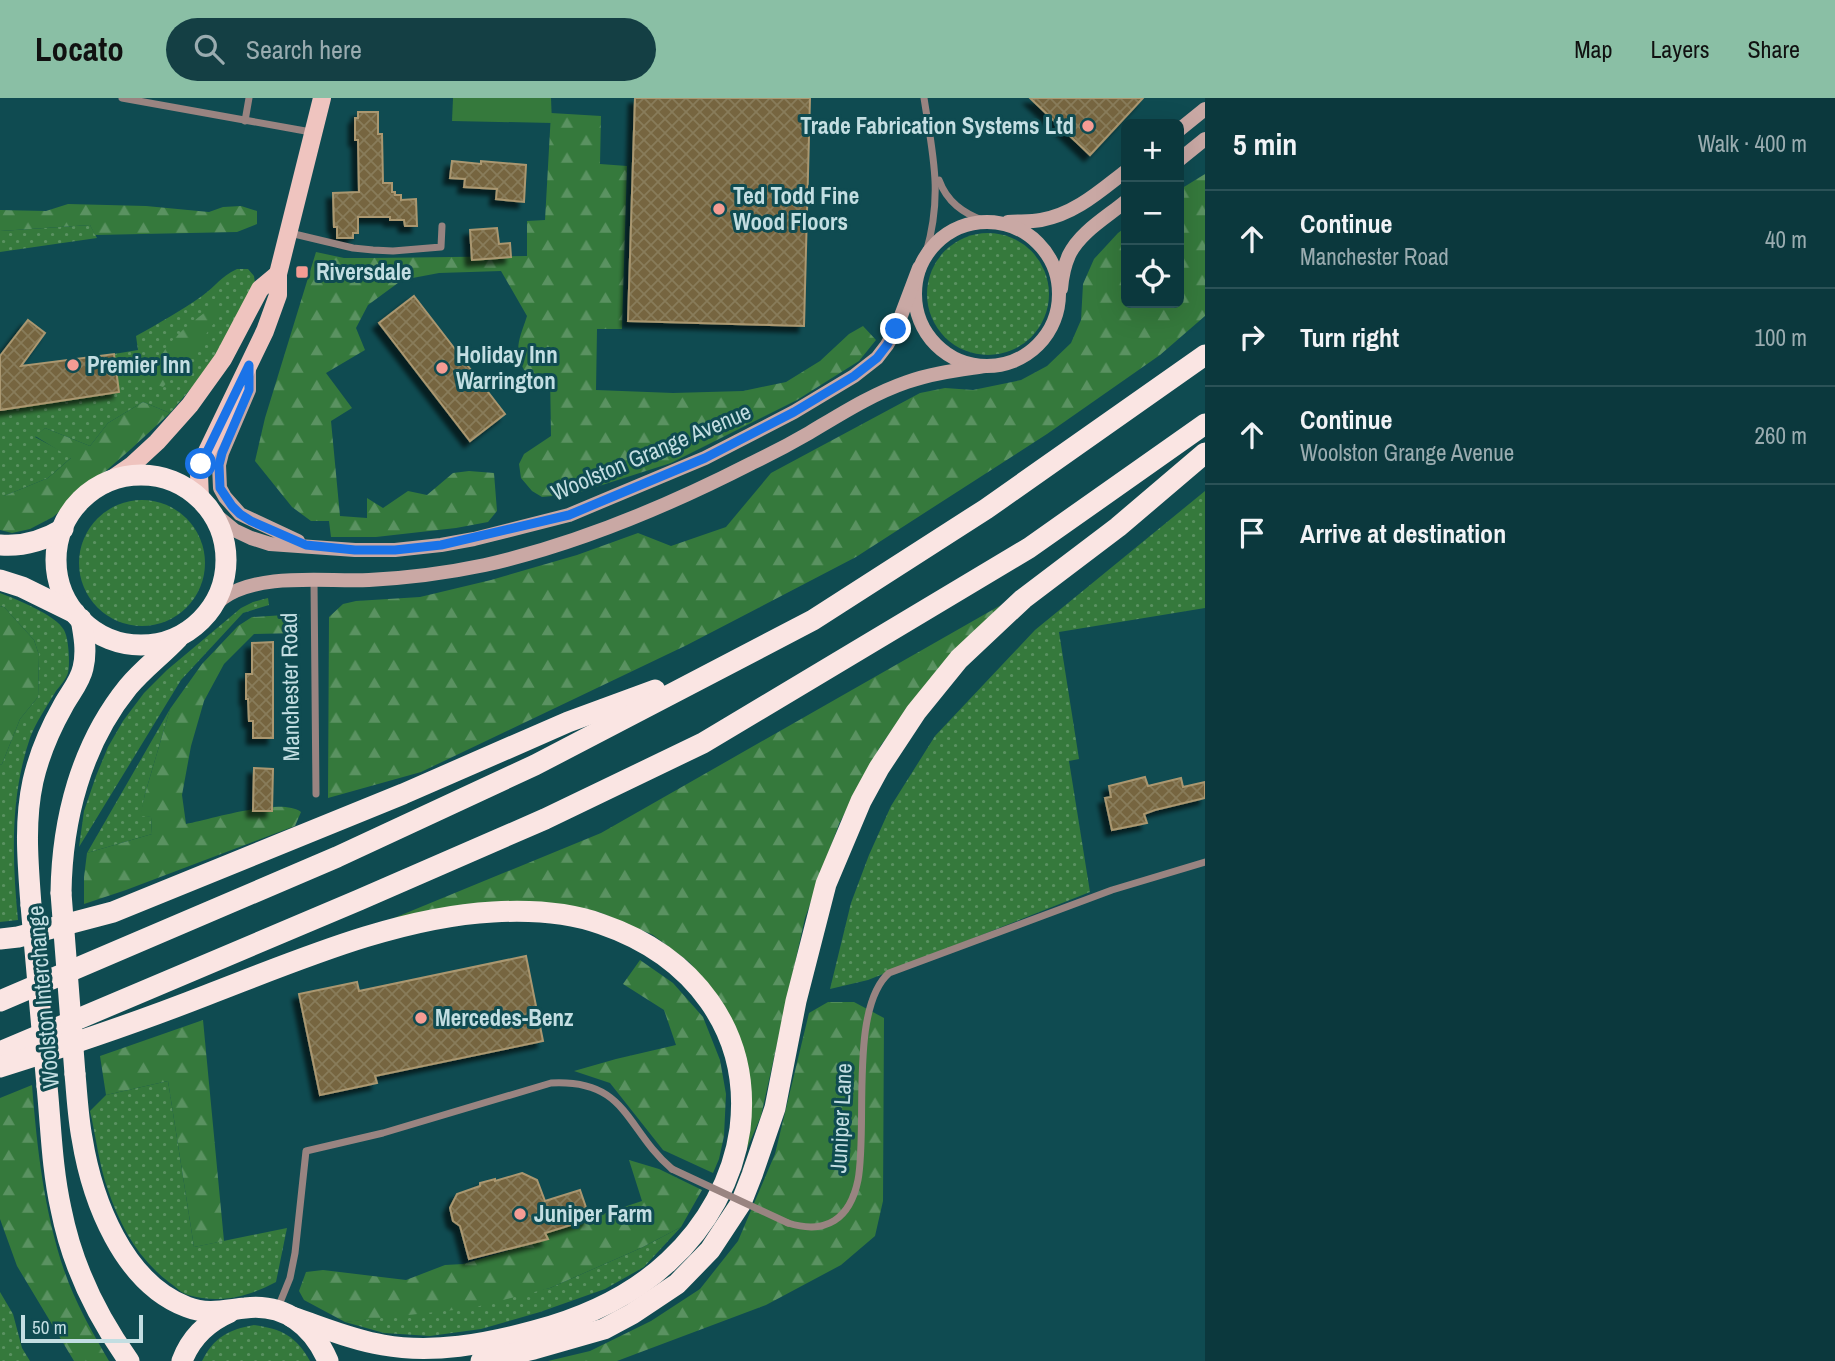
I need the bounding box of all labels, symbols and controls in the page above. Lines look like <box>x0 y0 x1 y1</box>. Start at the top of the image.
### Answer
search box <box>166 18 656 81</box>
text: Locato <box>35 27 124 71</box>
icon: search <box>190 30 228 68</box>
text: Search here <box>246 32 362 67</box>
text: Map <box>1574 33 1612 65</box>
text: Layers <box>1650 33 1709 65</box>
text: Share <box>1747 33 1800 65</box>
place label: Trade Fabrication Systems Ltd <box>800 110 1074 141</box>
marker: Trade Fabrication Systems Ltd <box>1080 118 1096 134</box>
map controls <box>1121 119 1184 308</box>
button: + <box>1121 119 1184 182</box>
text: 5 min <box>1233 124 1297 164</box>
text: Walk · 400 m <box>1698 128 1807 159</box>
place label: Ted Todd Fine Wood Floors <box>733 180 859 237</box>
button: − <box>1121 182 1184 245</box>
marker: Ted Todd Fine Wood Floors <box>711 201 727 217</box>
text: Continue <box>1300 206 1392 241</box>
icon: ahead <box>1233 220 1271 258</box>
text: 40 m <box>1765 224 1807 255</box>
text: Manchester Road <box>1300 241 1449 272</box>
button: locate <box>1121 245 1184 308</box>
place label: Riversdale <box>316 256 411 287</box>
marker: Riversdale <box>294 264 310 280</box>
route end <box>880 313 911 344</box>
icon: right <box>1233 318 1271 356</box>
text: Turn right <box>1300 320 1399 355</box>
text: 100 m <box>1755 322 1807 353</box>
place label: Holiday Inn Warrington <box>456 339 558 396</box>
place label: Premier Inn <box>87 349 191 380</box>
marker: Premier Inn <box>65 357 81 373</box>
marker: Holiday Inn Warrington <box>434 360 450 376</box>
street label: Woolston Grange Avenue <box>546 395 755 508</box>
text: Continue <box>1300 402 1392 437</box>
icon: ahead <box>1233 416 1271 454</box>
text: 260 m <box>1755 420 1807 451</box>
text: Woolston Grange Avenue <box>1300 437 1514 468</box>
route start <box>185 448 216 479</box>
icon: arrive <box>1233 514 1271 552</box>
text: Arrive at destination <box>1300 516 1506 551</box>
street label: Manchester Road <box>273 612 306 762</box>
street label: Woolston Interchange <box>19 904 66 1090</box>
place label: Mercedes-Benz <box>435 1002 574 1033</box>
marker: Mercedes-Benz <box>413 1010 429 1026</box>
street label: Juniper Lane <box>822 1062 859 1174</box>
place label: Juniper Farm <box>534 1198 653 1229</box>
marker: Juniper Farm <box>512 1206 528 1222</box>
scale bar <box>21 1312 144 1344</box>
text: 50 m <box>32 1314 67 1340</box>

